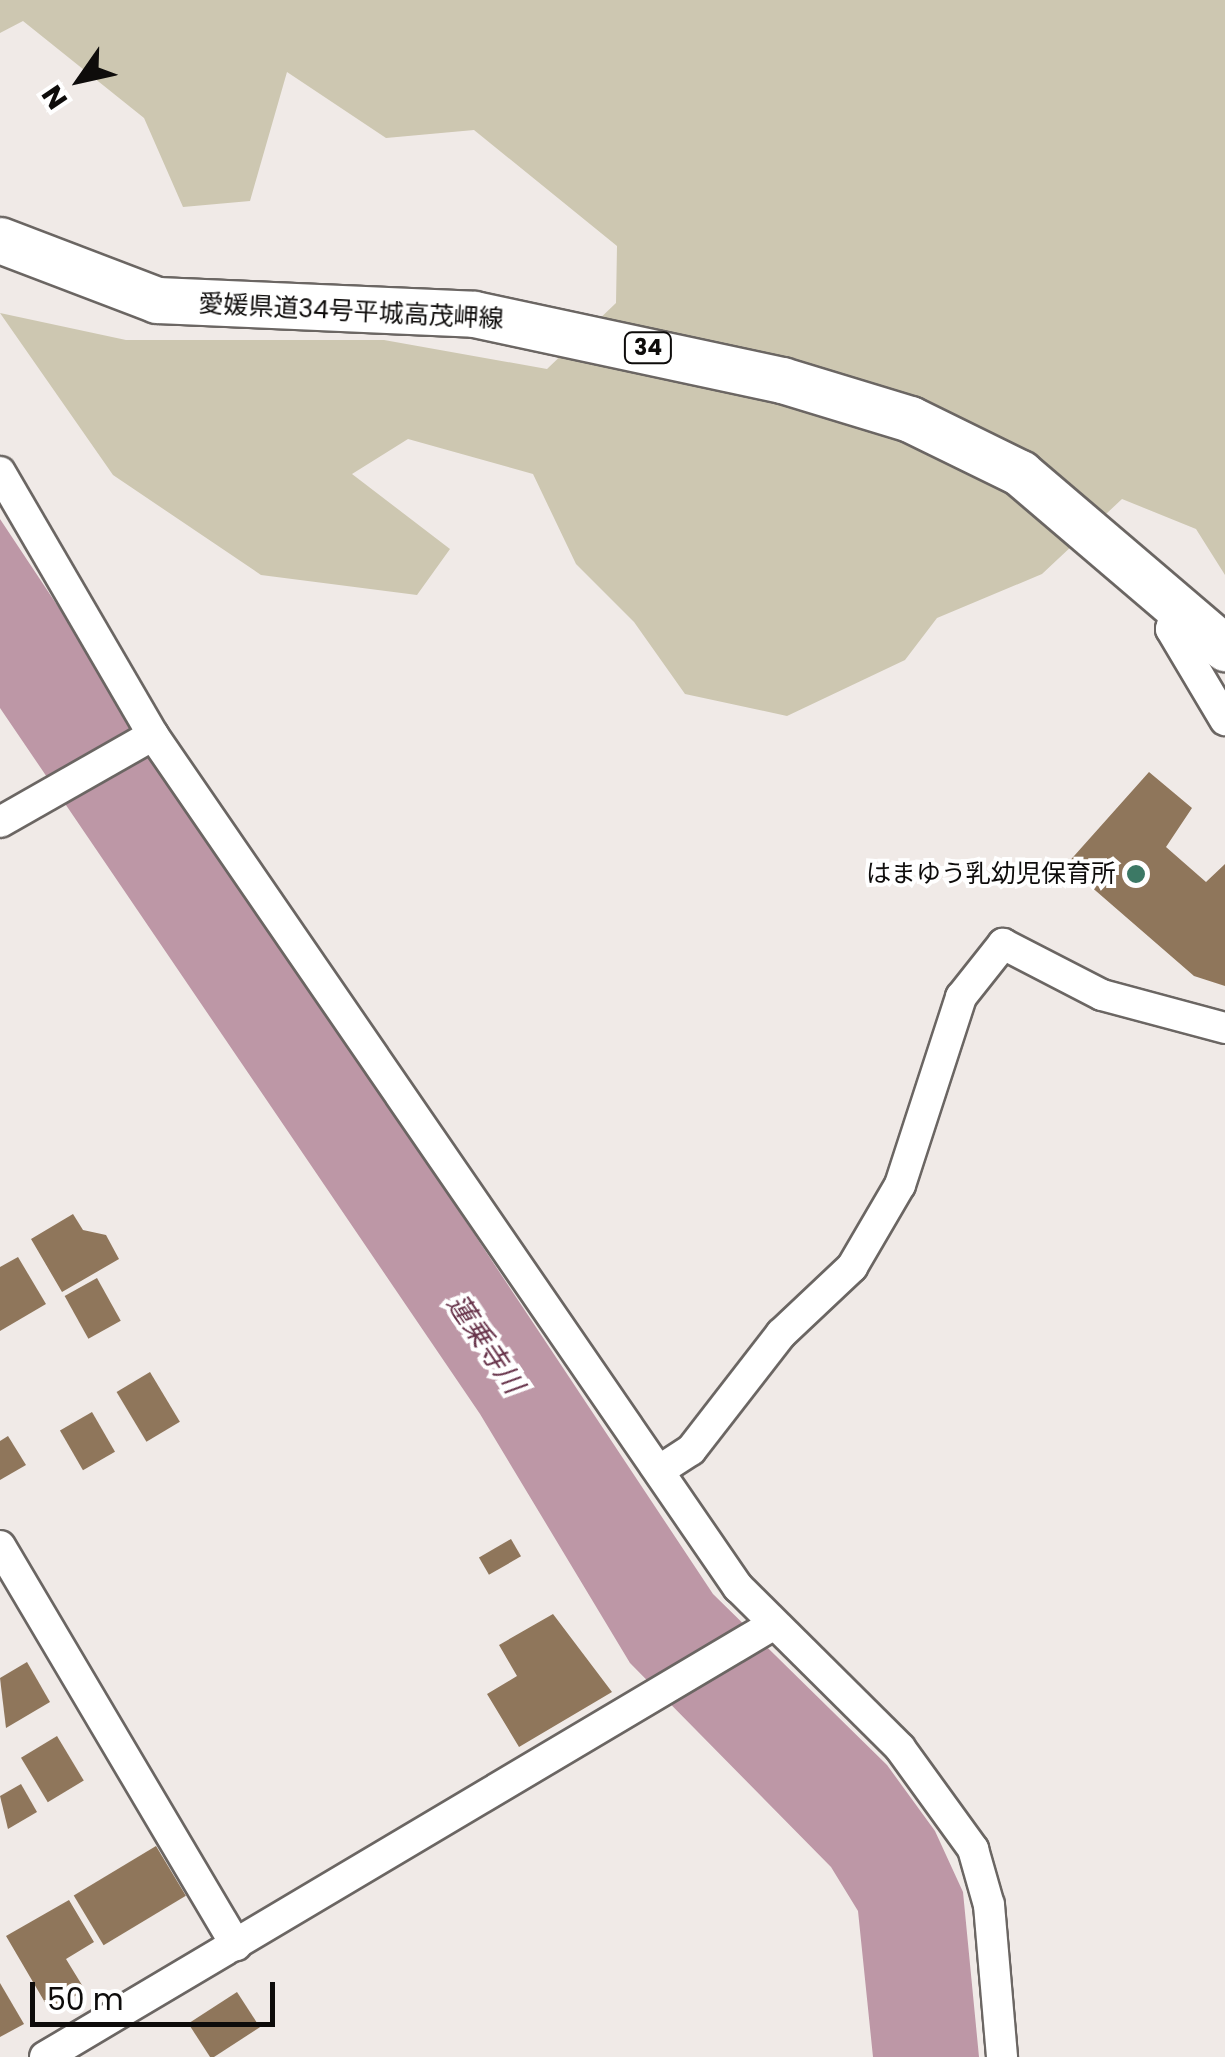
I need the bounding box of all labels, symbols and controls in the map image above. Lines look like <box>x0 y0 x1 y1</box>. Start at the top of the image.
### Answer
north arrow <box>30 30 130 130</box>
text: N <box>33 77 77 117</box>
street label: 愛媛県道34号平城高茂岬線 <box>198 289 504 335</box>
road number: 34 <box>623 331 673 365</box>
place label: はまゆう乳幼児保育所 <box>866 859 1116 889</box>
marker: はまゆう乳幼児保育所 <box>1125 863 1147 885</box>
water label: 蓮乗寺川 <box>440 1288 530 1400</box>
scale bar <box>35 1962 280 2024</box>
text: 50 m <box>47 1978 124 2021</box>

